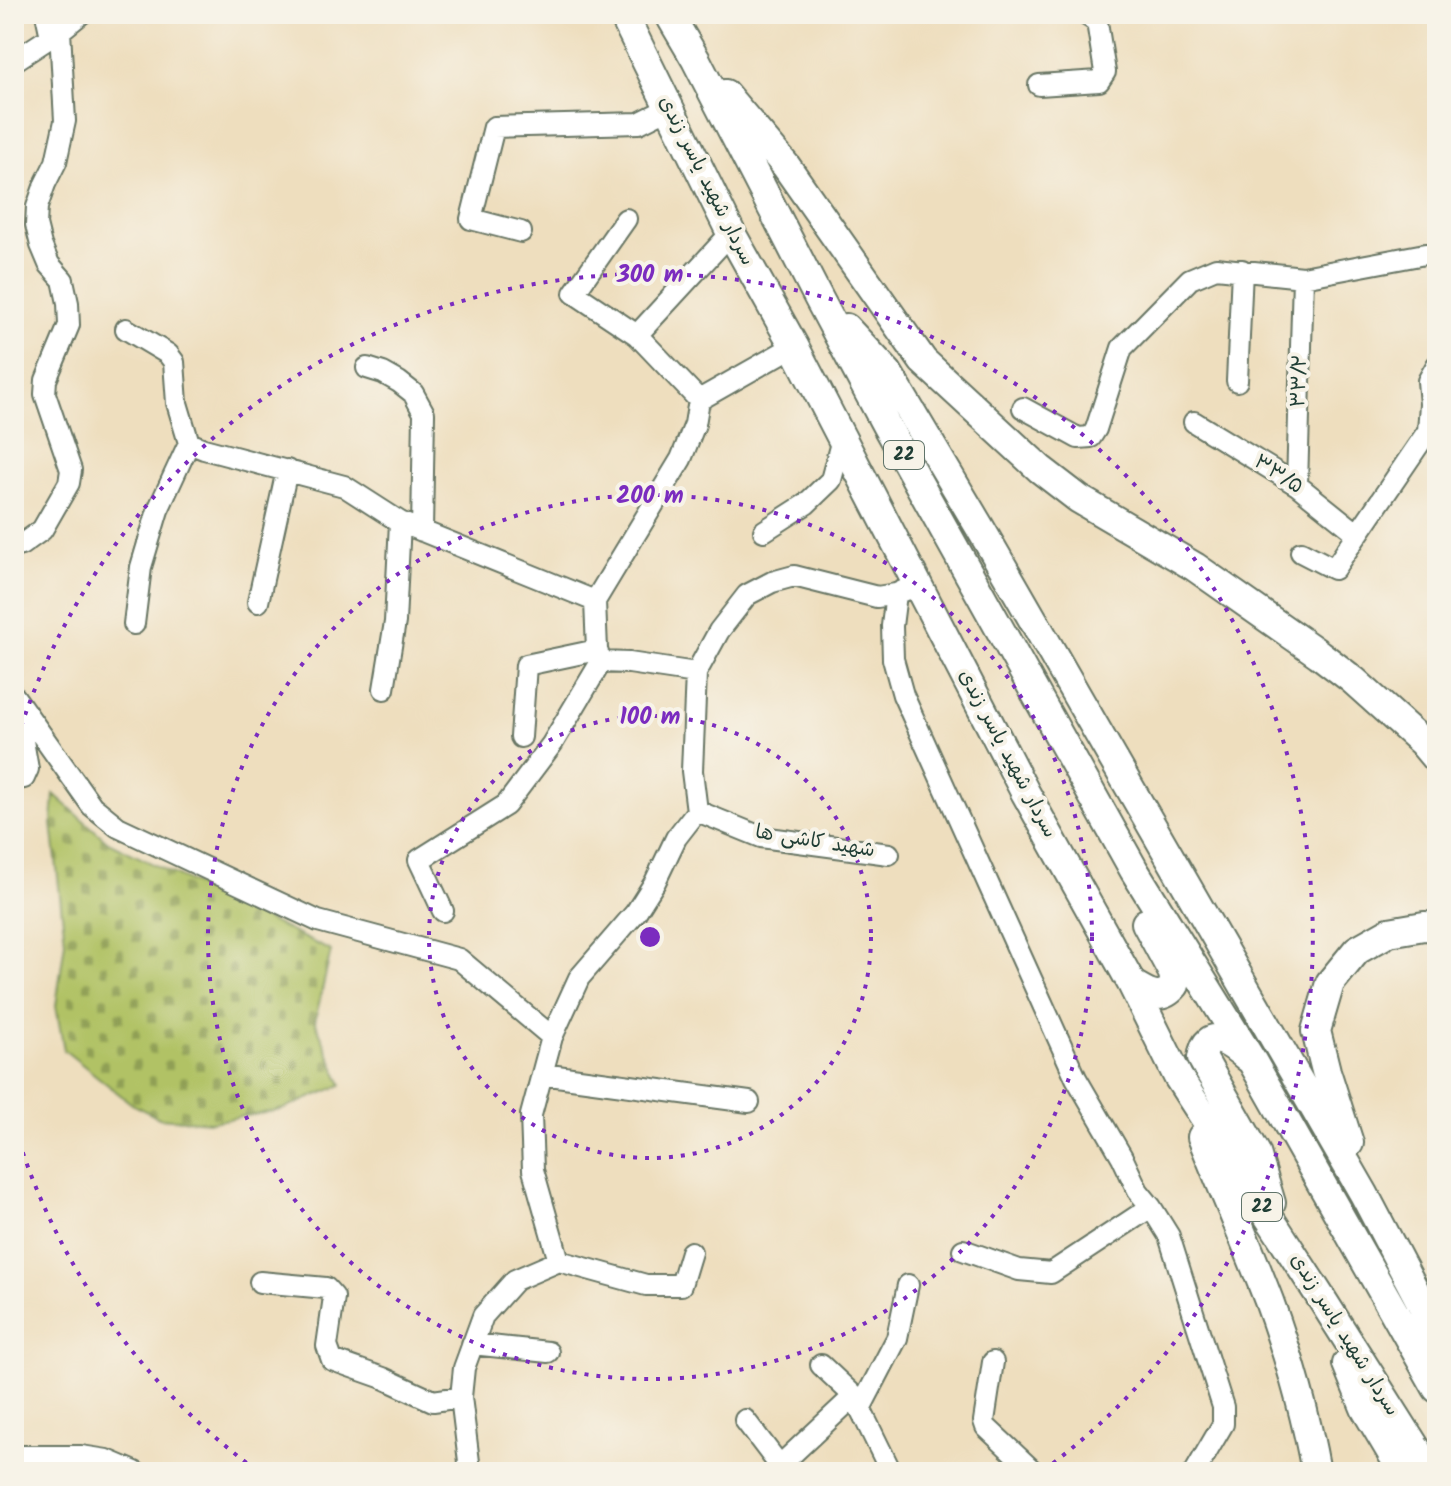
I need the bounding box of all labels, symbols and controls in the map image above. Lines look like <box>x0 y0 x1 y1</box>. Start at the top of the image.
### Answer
street label: سردار شهید یاسر زندی <box>649 90 763 272</box>
text: 300 m <box>616 256 683 295</box>
street label: ۳۳/۲ <box>1283 354 1317 408</box>
road number: 22 <box>884 441 924 469</box>
street label: ۳۳/۵ <box>1247 447 1309 503</box>
text: 200 m <box>616 477 684 516</box>
street label: سردار شهید یاسر زندی <box>949 664 1065 844</box>
text: 100 m <box>620 698 680 737</box>
street label: شهید کاشی ها <box>753 817 877 867</box>
centre of rings <box>636 923 664 951</box>
road number: 22 <box>1242 1193 1282 1221</box>
street label: سردار شهید یاسر زندی <box>1281 1247 1407 1423</box>

